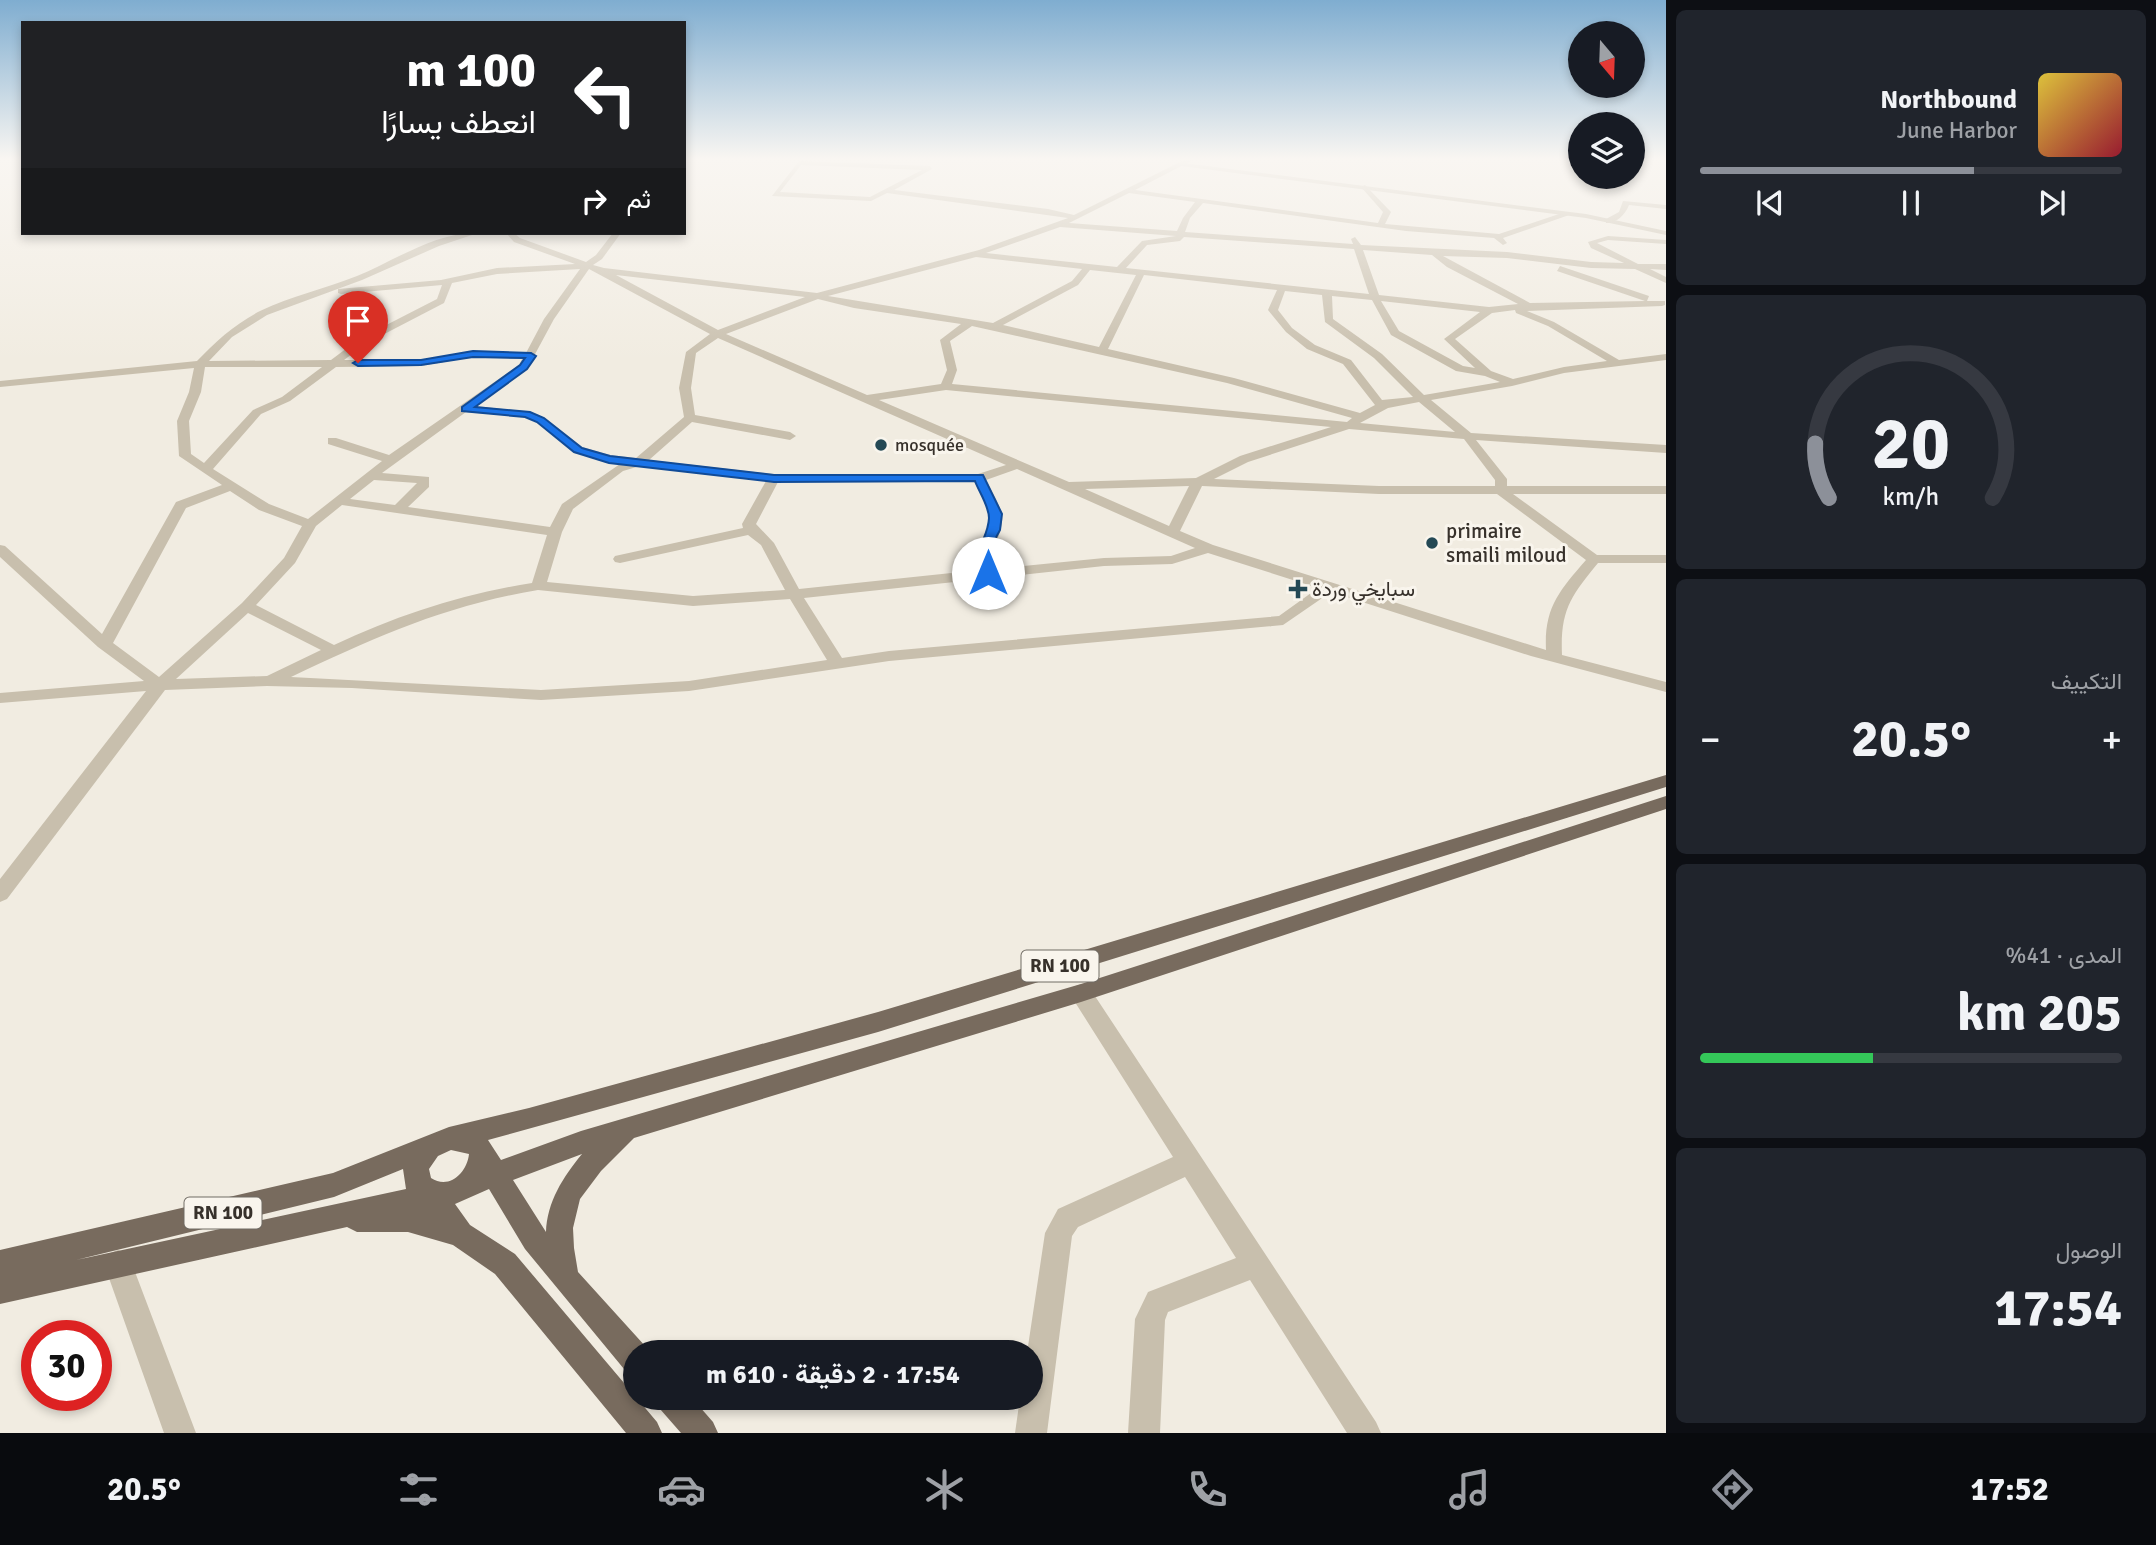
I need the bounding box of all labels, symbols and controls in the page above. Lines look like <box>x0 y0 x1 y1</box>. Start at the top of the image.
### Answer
north arrow <box>1568 21 1645 98</box>
map controls <box>1568 21 1645 189</box>
text: 100 m <box>406 40 536 100</box>
icon: left <box>560 49 651 140</box>
text: Northbound <box>1880 84 2017 116</box>
text: انعطف يسارًا <box>381 103 536 142</box>
button: layers <box>1568 112 1645 189</box>
text: June Harbor <box>1897 116 2017 145</box>
icon: right <box>575 182 613 220</box>
text: ثم <box>627 184 651 216</box>
icon: previous <box>1751 184 1789 222</box>
icon: pause <box>1892 184 1930 222</box>
icon: next <box>2033 184 2071 222</box>
pin <box>328 291 388 363</box>
icon: arrive <box>339 302 377 340</box>
text: 20 <box>1872 400 1950 489</box>
place label: mosquée <box>895 434 964 456</box>
marker: mosquée <box>873 437 889 453</box>
text: km/h <box>1883 481 1939 512</box>
place label: primaire smaili miloud <box>1446 518 1567 568</box>
marker: primaire smaili miloud <box>1424 535 1440 551</box>
position arrow <box>951 536 1025 610</box>
place label: سبايخي وردة <box>1312 576 1415 606</box>
marker: سبايخي وردة <box>1290 581 1306 597</box>
text: التكييف <box>2051 667 2122 696</box>
text: 20.5° <box>1851 707 1971 771</box>
text: − <box>1700 716 1721 763</box>
text: + <box>2101 716 2122 763</box>
text: المدى · 41% <box>2006 941 2122 970</box>
road number: RN 100 <box>1021 950 1098 982</box>
text: 205 km <box>1957 981 2122 1045</box>
road number: RN 100 <box>184 1198 262 1228</box>
text: الوصول <box>2056 1236 2122 1265</box>
text: 17:54 <box>1994 1276 2122 1340</box>
speed limit sign: 30 <box>21 1320 112 1411</box>
text: 17:54 · 2 دقيقة · 610 m <box>706 1359 960 1391</box>
icon: filters <box>394 1465 443 1514</box>
icon: car <box>657 1465 706 1514</box>
icon: climate <box>920 1465 969 1514</box>
icon: phone <box>1183 1465 1232 1514</box>
icon: music <box>1445 1465 1494 1514</box>
icon: directions <box>1708 1465 1757 1514</box>
text: 20.5° <box>107 1470 181 1509</box>
text: 17:52 <box>1971 1470 2049 1509</box>

